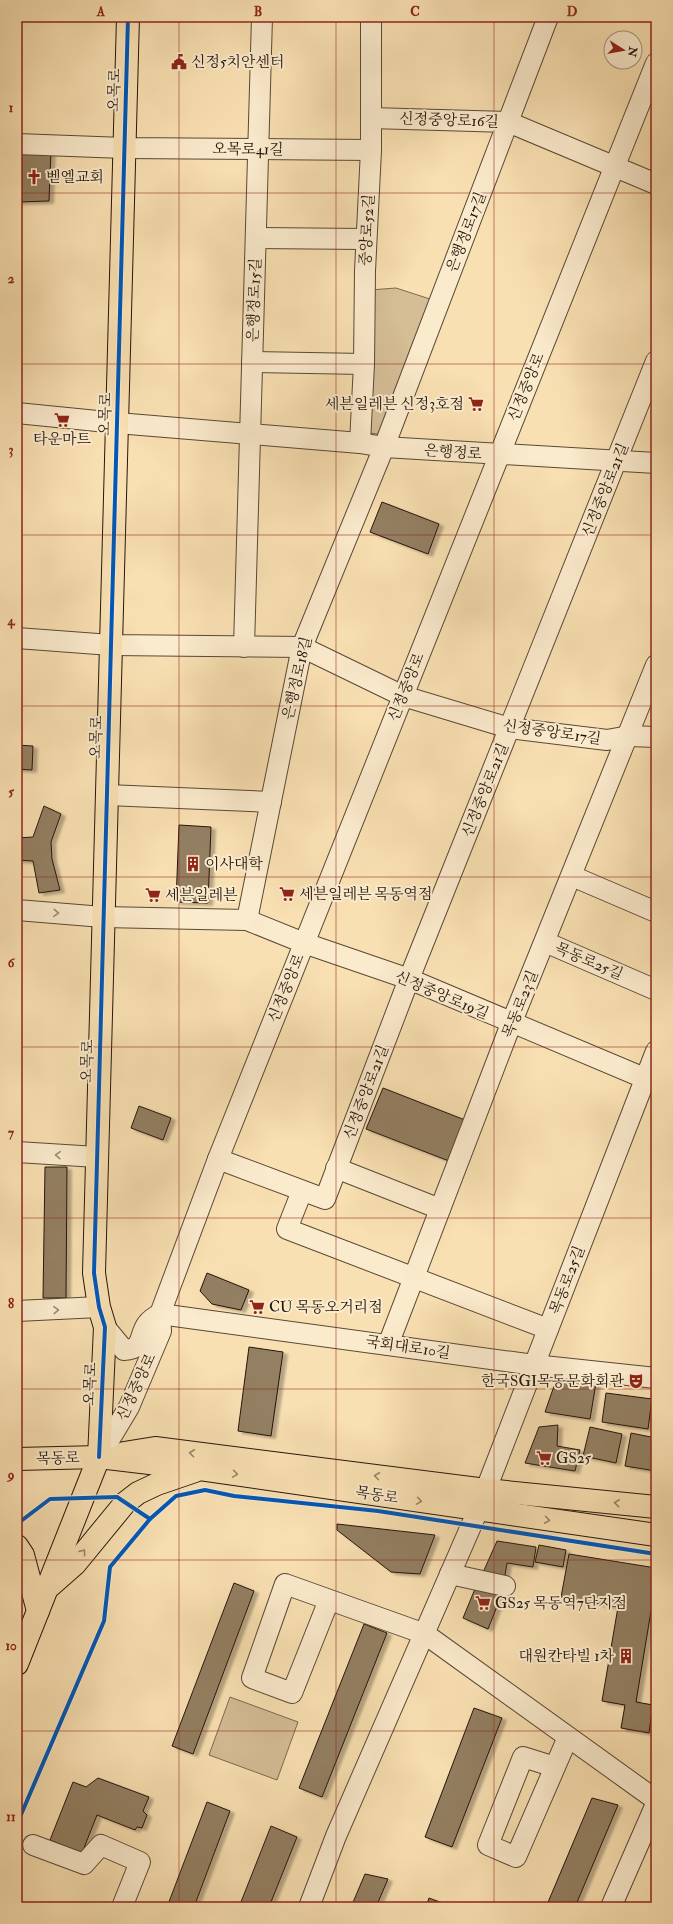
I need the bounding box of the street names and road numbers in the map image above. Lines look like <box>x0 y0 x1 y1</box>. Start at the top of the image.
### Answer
street label: 오목로 <box>104 67 125 112</box>
street label: 신정중앙로16길 <box>399 109 499 132</box>
street label: 오목로41길 <box>212 139 284 160</box>
street label: 은행정로17길 <box>442 189 491 275</box>
street label: 중앙로52길 <box>356 194 379 267</box>
street label: 은행정로15길 <box>244 258 265 343</box>
street label: 신정중앙로 <box>504 350 549 424</box>
street label: 오목로 <box>95 391 116 436</box>
street label: 신정중앙로21길 <box>578 440 633 540</box>
street label: 은행정로 <box>423 441 483 464</box>
street label: 은행정로18길 <box>279 635 316 722</box>
street label: 신정중앙로 <box>384 650 429 724</box>
street label: 오목로 <box>86 714 107 759</box>
street label: 신정중앙로17길 <box>501 716 602 749</box>
street label: 신정중앙로21길 <box>458 740 513 840</box>
street label: 목동로25길 <box>552 939 626 984</box>
street label: 신정중앙로 <box>264 951 309 1025</box>
street label: 신정중앙로19길 <box>392 967 492 1024</box>
street label: 목동로23길 <box>498 968 543 1041</box>
street label: 오목로 <box>77 1038 98 1083</box>
street label: 신정중앙로21길 <box>340 1042 393 1142</box>
street label: 목동로25길 <box>546 1243 589 1317</box>
street label: 국회대로10길 <box>364 1332 452 1363</box>
street label: 신정중앙로 <box>113 1350 161 1424</box>
street label: 오목로 <box>80 1361 101 1406</box>
street label: 목동로 <box>36 1449 80 1468</box>
street label: 목동로 <box>354 1483 400 1508</box>

